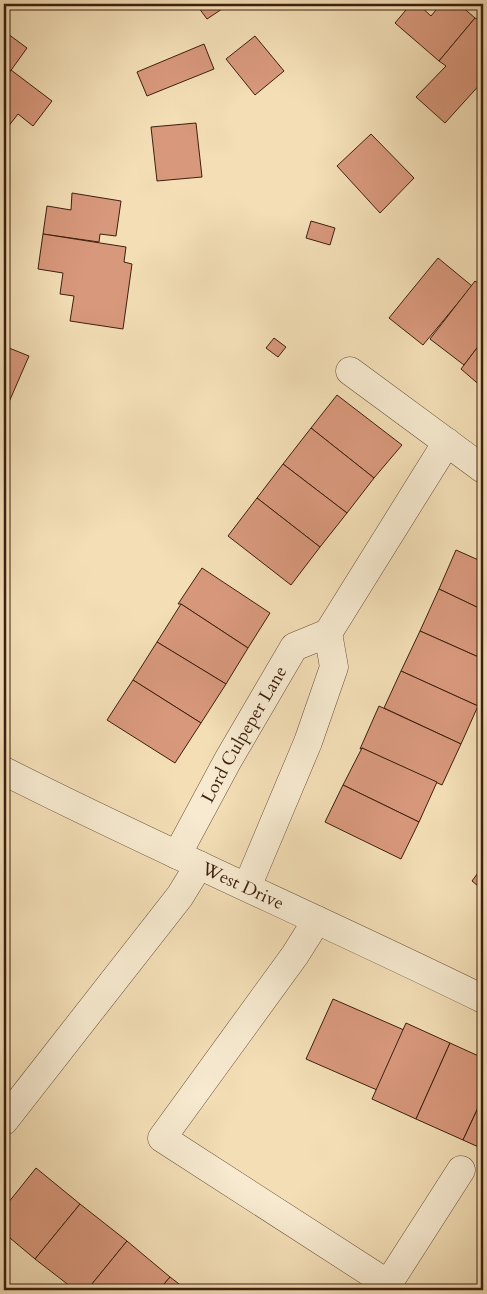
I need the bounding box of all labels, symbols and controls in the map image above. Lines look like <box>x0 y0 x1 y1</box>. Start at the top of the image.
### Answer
street label: Lord Culpeper Lane <box>195 661 293 807</box>
street label: West Drive <box>197 855 288 916</box>

